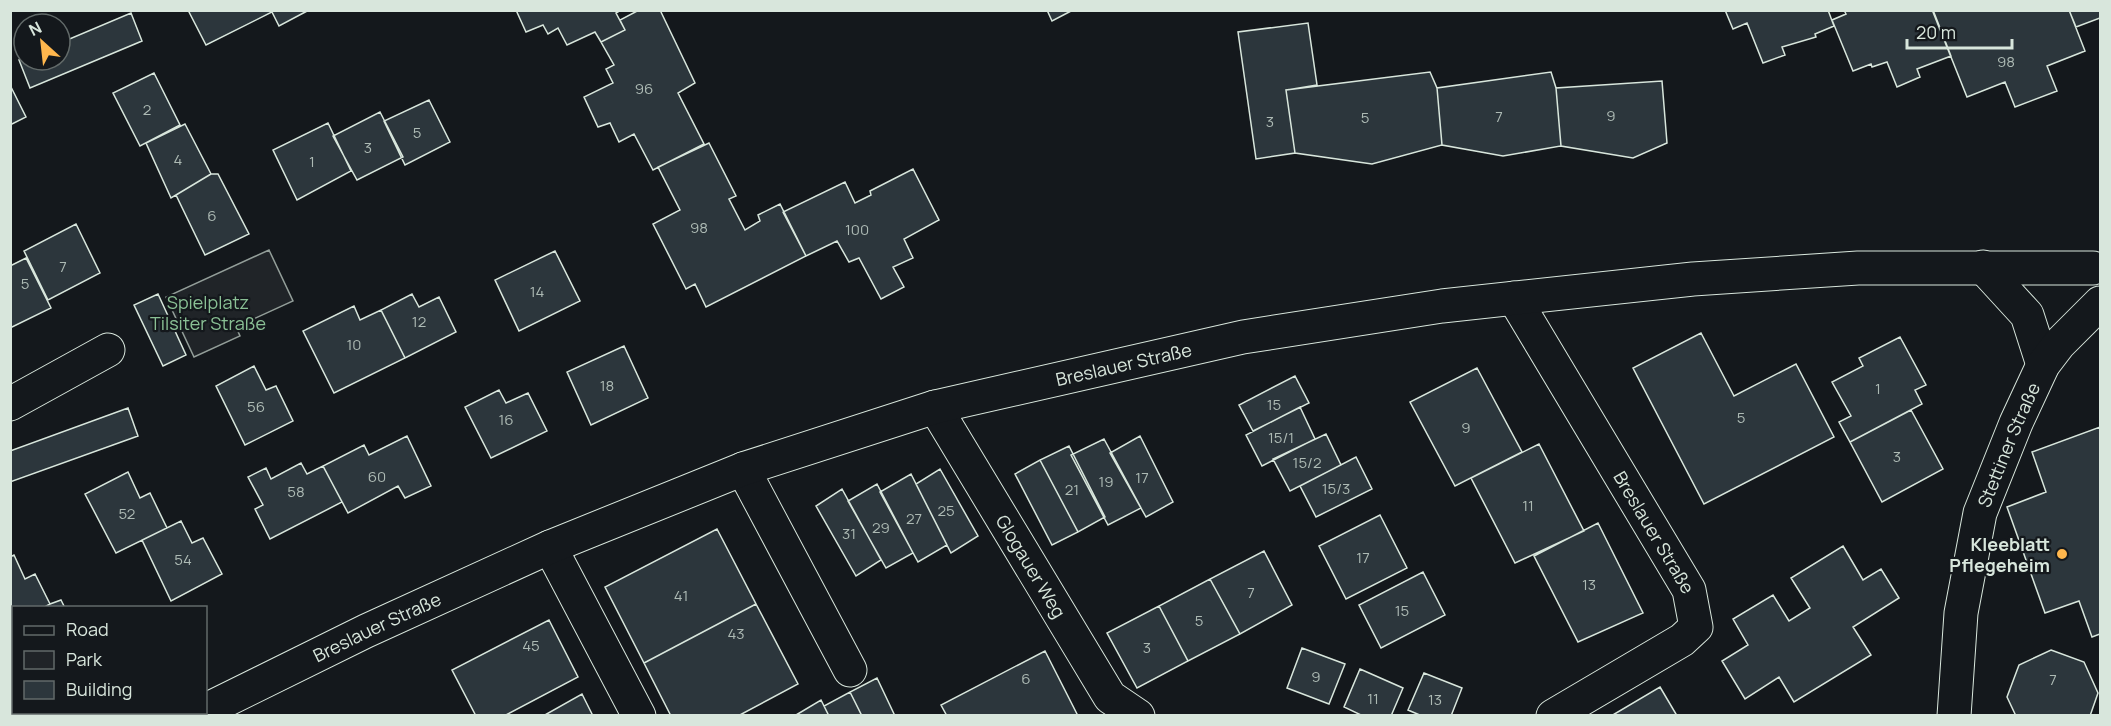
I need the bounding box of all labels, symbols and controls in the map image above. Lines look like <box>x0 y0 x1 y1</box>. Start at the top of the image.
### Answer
north arrow <box>12 12 72 72</box>
scale bar <box>1907 12 2012 50</box>
text: N <box>25 16 45 41</box>
text: 20 m <box>1916 20 1956 44</box>
house number: 98 <box>1997 51 2015 72</box>
house number: 96 <box>635 78 653 99</box>
house number: 2 <box>143 99 151 120</box>
house number: 9 <box>1606 105 1616 126</box>
house number: 7 <box>1495 106 1503 127</box>
house number: 5 <box>1361 107 1369 128</box>
house number: 3 <box>1266 111 1274 132</box>
house number: 5 <box>413 122 421 143</box>
house number: 3 <box>364 137 372 158</box>
house number: 4 <box>174 149 183 170</box>
house number: 1 <box>309 151 315 172</box>
house number: 6 <box>207 205 217 226</box>
house number: 98 <box>690 217 708 238</box>
house number: 100 <box>845 219 869 240</box>
house number: 7 <box>59 256 67 277</box>
house number: 5 <box>21 273 29 294</box>
house number: 14 <box>530 281 544 302</box>
park label: Spielplatz Tilsiter Straße <box>150 290 266 335</box>
house number: 12 <box>412 311 426 332</box>
house number: 10 <box>347 334 362 355</box>
street label: Breslauer Straße <box>1053 337 1194 391</box>
house number: 18 <box>600 375 614 396</box>
house number: 1 <box>1875 378 1881 399</box>
street label: Stettiner Straße <box>1972 378 2045 511</box>
house number: 15 <box>1267 394 1281 415</box>
house number: 56 <box>247 396 265 417</box>
house number: 5 <box>1737 407 1745 428</box>
house number: 16 <box>498 409 514 430</box>
house number: 9 <box>1461 417 1471 438</box>
house number: 15/1 <box>1268 427 1294 448</box>
house number: 3 <box>1893 446 1901 467</box>
house number: 15/2 <box>1293 452 1321 473</box>
house number: 60 <box>368 466 386 487</box>
house number: 17 <box>1135 467 1149 488</box>
street label: Breslauer Straße <box>1608 467 1700 598</box>
house number: 19 <box>1098 471 1114 492</box>
house number: 15/3 <box>1322 478 1350 499</box>
house number: 21 <box>1065 479 1079 500</box>
house number: 58 <box>287 481 305 502</box>
house number: 11 <box>1522 495 1534 516</box>
house number: 25 <box>937 500 955 521</box>
house number: 52 <box>119 503 135 524</box>
house number: 27 <box>906 508 922 529</box>
street label: Glogauer Weg <box>991 510 1071 622</box>
house number: 29 <box>872 517 890 538</box>
house number: 31 <box>842 523 856 544</box>
place label: Kleeblatt Pflegeheim <box>1949 532 2050 577</box>
house number: 17 <box>1356 547 1370 568</box>
marker: Kleeblatt Pflegeheim <box>2055 547 2069 561</box>
house number: 54 <box>174 549 192 570</box>
house number: 13 <box>1582 574 1596 595</box>
house number: 7 <box>1247 582 1255 603</box>
house number: 41 <box>674 585 688 606</box>
street label: Breslauer Straße <box>309 586 445 667</box>
house number: 15 <box>1395 600 1409 621</box>
legend <box>12 606 207 714</box>
house number: 5 <box>1195 610 1203 631</box>
text: Road <box>66 617 109 641</box>
house number: 43 <box>727 623 745 644</box>
house number: 45 <box>522 635 540 656</box>
house number: 3 <box>1143 637 1151 658</box>
text: Park <box>66 647 103 671</box>
house number: 9 <box>1311 666 1321 687</box>
house number: 6 <box>1021 668 1031 689</box>
house number: 7 <box>2049 669 2057 690</box>
text: Building <box>66 677 132 701</box>
house number: 11 <box>1367 688 1379 709</box>
house number: 13 <box>1428 689 1442 710</box>

